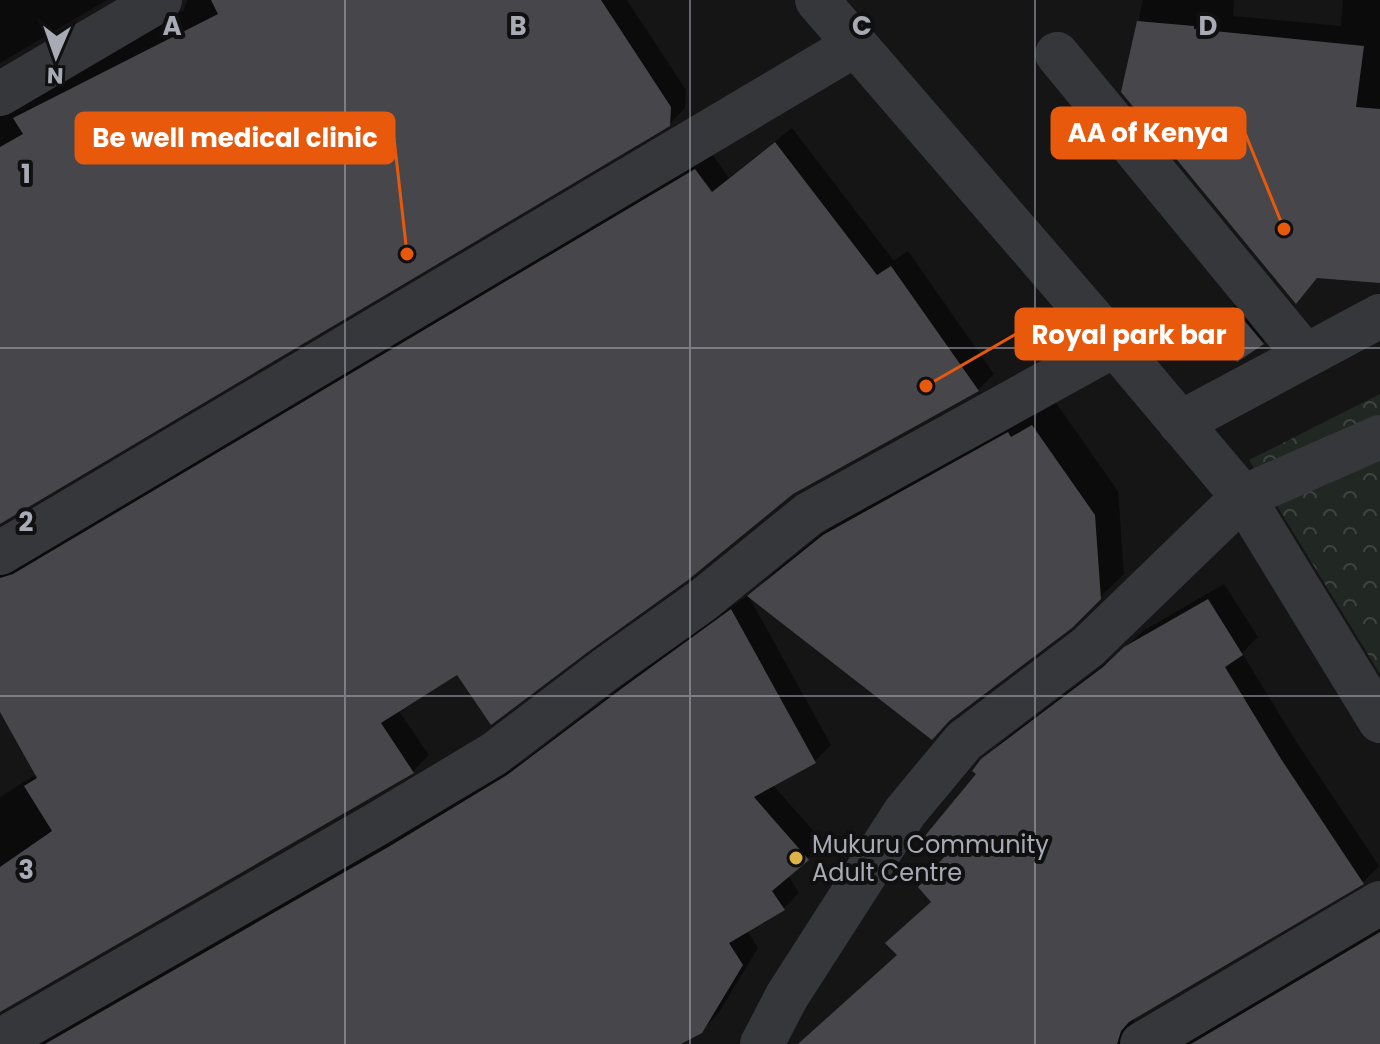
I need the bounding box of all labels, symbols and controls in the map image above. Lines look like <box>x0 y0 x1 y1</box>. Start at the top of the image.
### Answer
text: A <box>162 8 182 44</box>
text: B <box>509 8 527 44</box>
text: C <box>852 8 872 44</box>
text: D <box>1199 8 1218 44</box>
north arrow <box>16 16 96 96</box>
text: N <box>47 60 64 91</box>
callout: AA of Kenya <box>1052 108 1245 158</box>
callout: Be well medical clinic <box>76 113 394 163</box>
text: AA of Kenya <box>1067 115 1229 151</box>
text: Be well medical clinic <box>92 120 378 156</box>
text: 1 <box>21 156 31 192</box>
callout: Royal park bar <box>1016 309 1243 359</box>
text: Royal park bar <box>1031 317 1227 353</box>
text: 2 <box>19 504 34 540</box>
place label: Mukuru Community Adult Centre <box>812 828 1049 889</box>
marker: Mukuru Community Adult Centre <box>787 849 805 867</box>
text: 3 <box>18 852 34 888</box>

